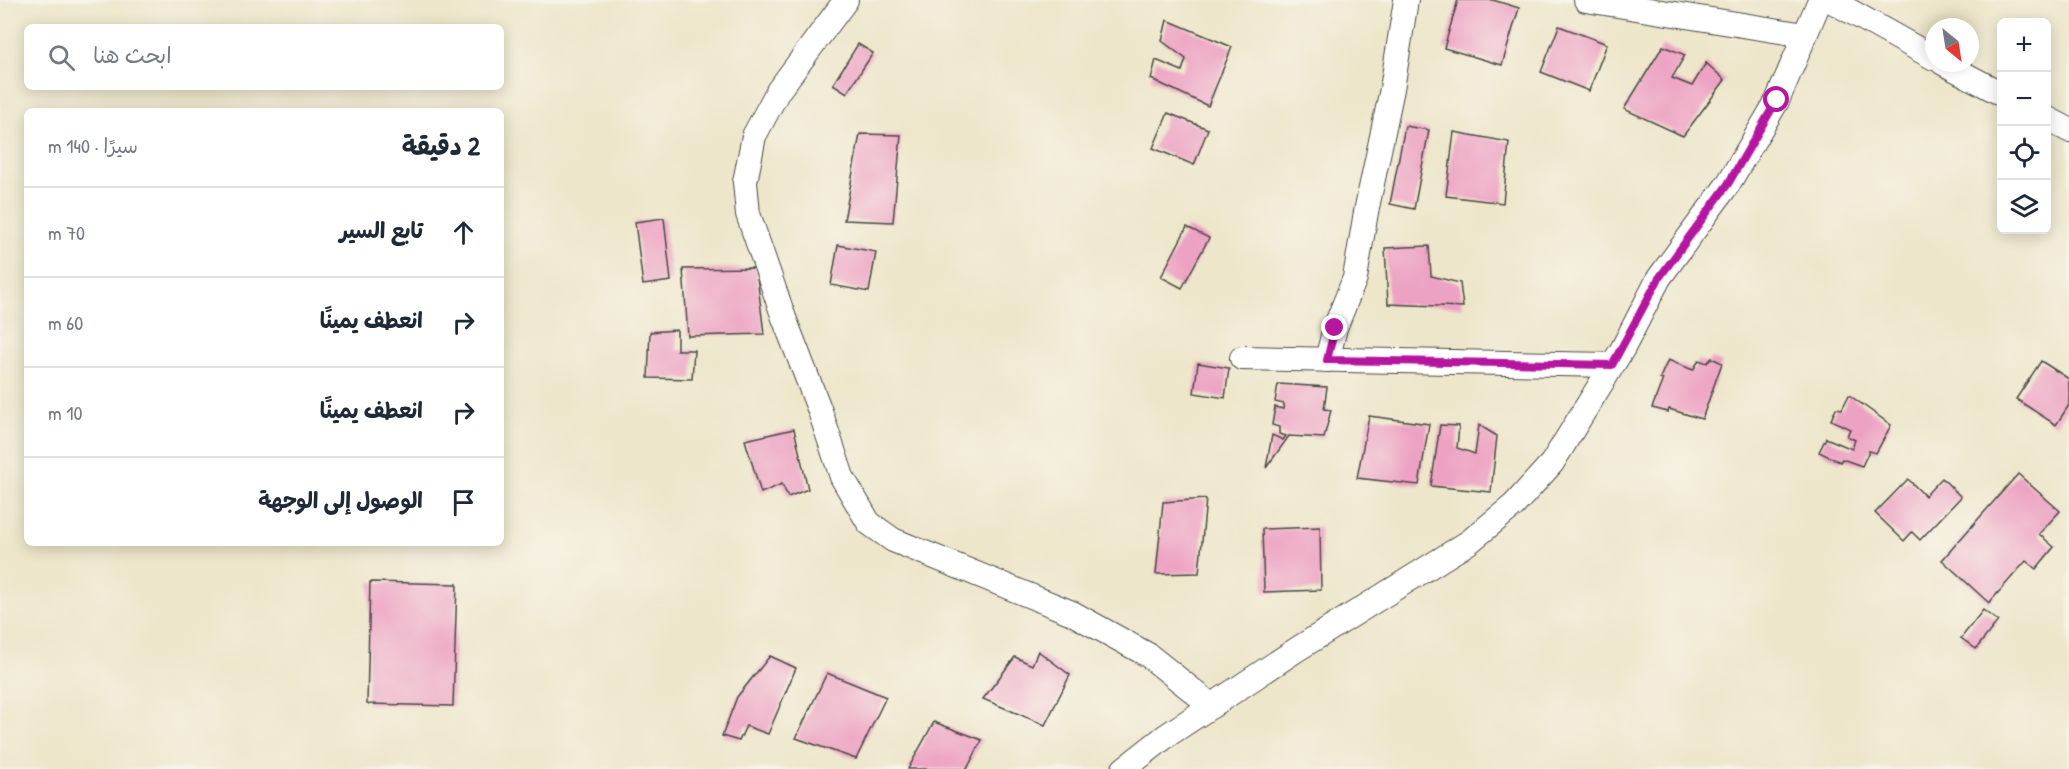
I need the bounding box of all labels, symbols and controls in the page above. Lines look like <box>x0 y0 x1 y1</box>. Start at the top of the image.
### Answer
north arrow <box>1925 18 1979 72</box>
map controls <box>1997 18 2051 234</box>
button: + <box>1997 18 2051 72</box>
search box <box>24 24 504 90</box>
text: ابحث هنا <box>93 40 172 70</box>
icon: search <box>45 41 78 74</box>
button: − <box>1997 72 2051 126</box>
route start <box>1763 86 1789 112</box>
button: locate <box>1997 126 2051 180</box>
text: 2 دقيقة <box>402 128 480 163</box>
text: سيرًا · 140 m <box>48 132 138 159</box>
button: layers <box>1997 180 2051 234</box>
text: تابع السير <box>340 215 423 245</box>
icon: ahead <box>447 216 480 249</box>
text: 70 m <box>48 219 85 246</box>
text: انعطف يمينًا <box>320 305 423 335</box>
icon: right <box>447 306 480 339</box>
text: 60 m <box>48 309 83 336</box>
route end <box>1321 314 1347 340</box>
text: انعطف يمينًا <box>320 395 423 425</box>
icon: right <box>447 396 480 429</box>
text: 10 m <box>48 399 82 426</box>
text: الوصول إلى الوجهة <box>258 485 423 515</box>
icon: arrive <box>447 486 480 519</box>

